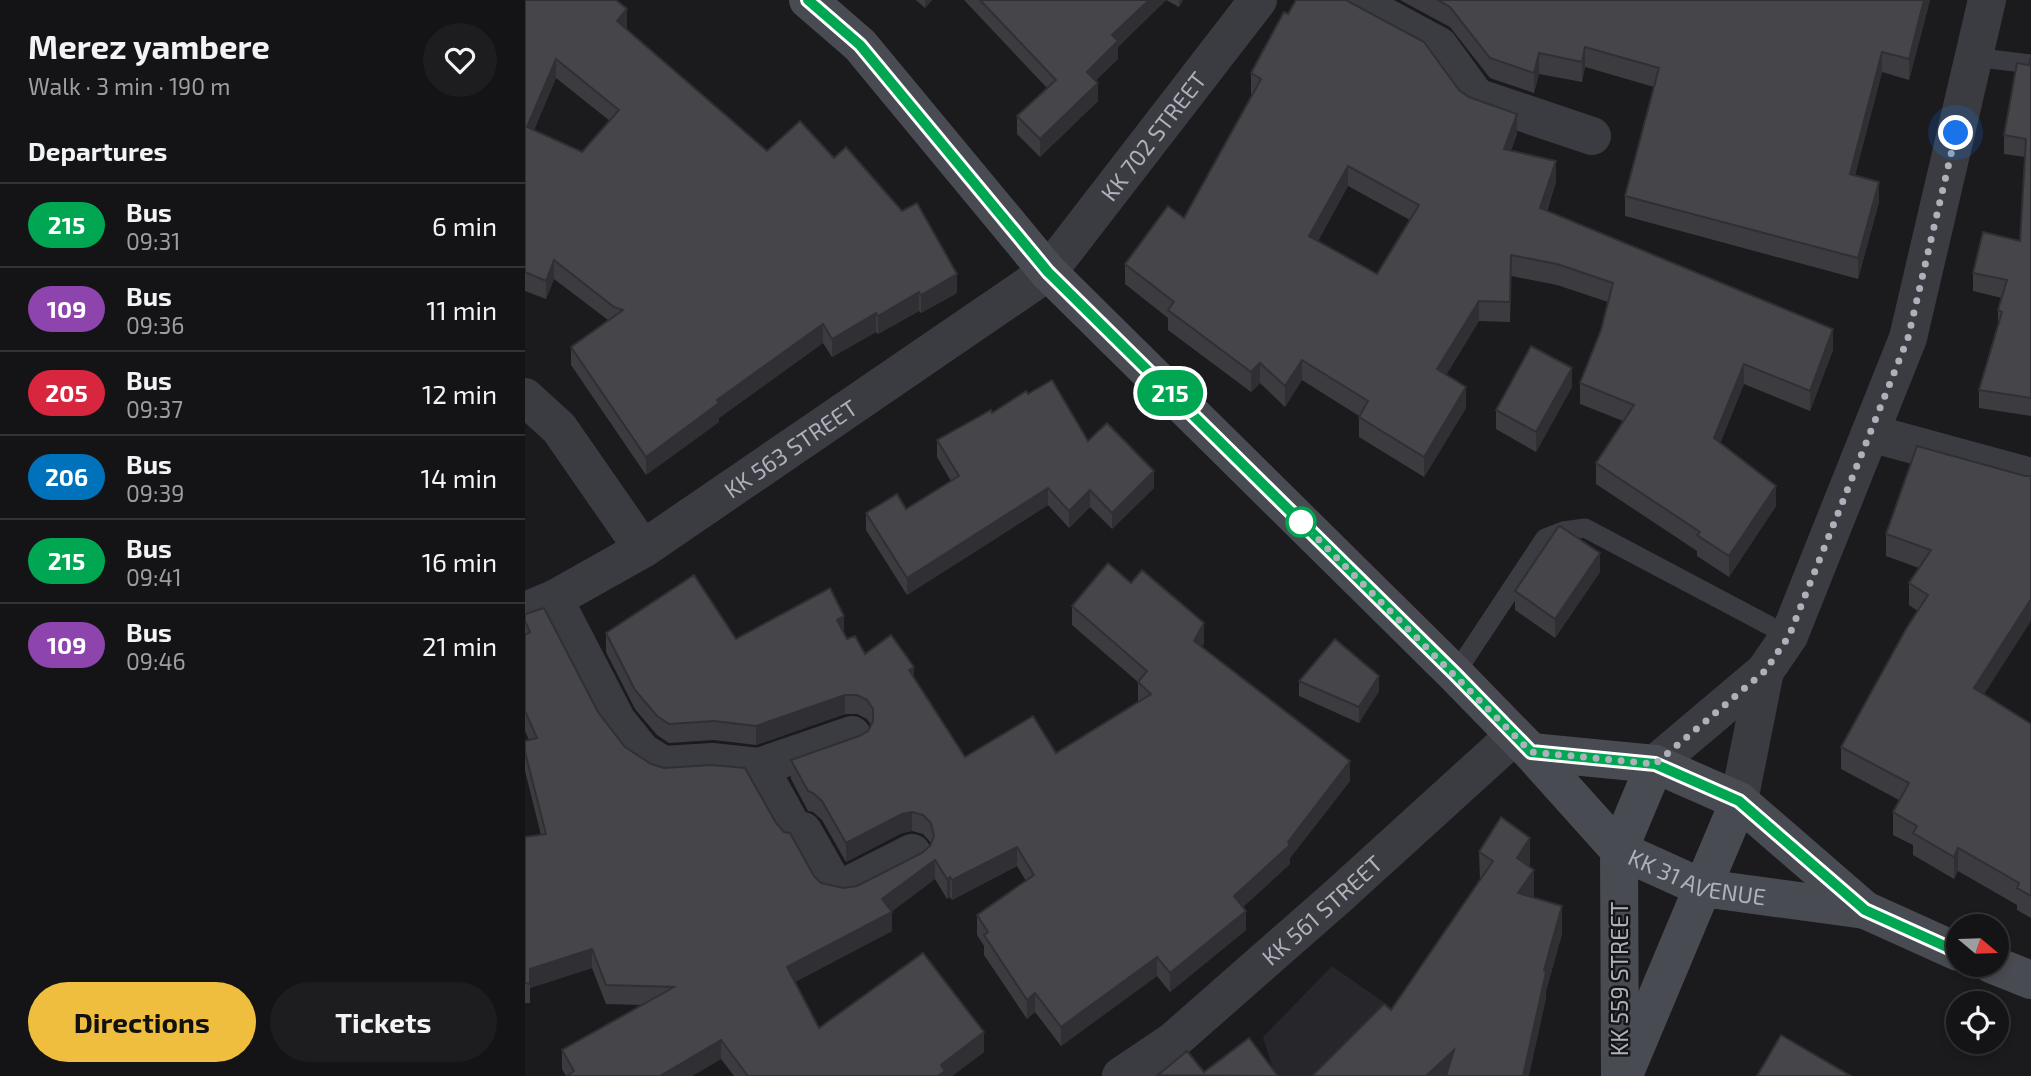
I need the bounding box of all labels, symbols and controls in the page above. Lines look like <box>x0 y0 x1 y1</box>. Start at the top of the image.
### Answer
button: heart <box>423 23 497 97</box>
text: Merez yambere <box>28 26 270 66</box>
street label: KK 702 STREET <box>1094 66 1212 206</box>
text: Walk · 3 min · 190 m <box>28 72 230 100</box>
your location <box>1938 115 1973 150</box>
text: Departures <box>28 135 167 166</box>
text: Bus <box>126 196 172 227</box>
text: 215 <box>48 210 85 239</box>
text: 6 min <box>432 210 497 241</box>
text: 09:31 <box>126 227 180 255</box>
text: Bus <box>126 280 172 311</box>
text: 109 <box>47 294 86 323</box>
text: 11 min <box>426 294 497 325</box>
text: 09:36 <box>126 311 184 339</box>
text: Bus <box>126 364 172 395</box>
line badge: 215 <box>1130 370 1210 416</box>
text: 205 <box>45 378 88 407</box>
text: 12 min <box>422 378 497 409</box>
text: 215 <box>1151 378 1189 407</box>
street label: KK 563 STREET <box>718 393 862 504</box>
text: 09:37 <box>126 395 183 423</box>
text: Bus <box>126 448 172 479</box>
text: 206 <box>45 462 88 491</box>
text: 14 min <box>421 462 497 493</box>
text: 09:39 <box>126 479 184 507</box>
unlabelled marker <box>1286 507 1316 537</box>
text: Bus <box>126 532 172 563</box>
text: 215 <box>48 546 85 575</box>
text: 16 min <box>422 546 497 577</box>
text: 09:41 <box>126 563 182 591</box>
text: Bus <box>126 616 172 647</box>
text: 109 <box>47 630 86 659</box>
text: 21 min <box>422 630 497 661</box>
text: 09:46 <box>126 647 186 675</box>
street label: KK 31 AVENUE <box>1624 842 1768 910</box>
street label: KK 561 STREET <box>1256 849 1388 971</box>
street label: KK 559 STREET <box>1605 902 1633 1056</box>
north arrow <box>1946 914 2009 976</box>
map controls <box>1946 914 2009 1054</box>
button: Directions <box>28 982 256 1062</box>
button: Tickets <box>270 982 497 1062</box>
button: locate <box>1946 991 2009 1054</box>

